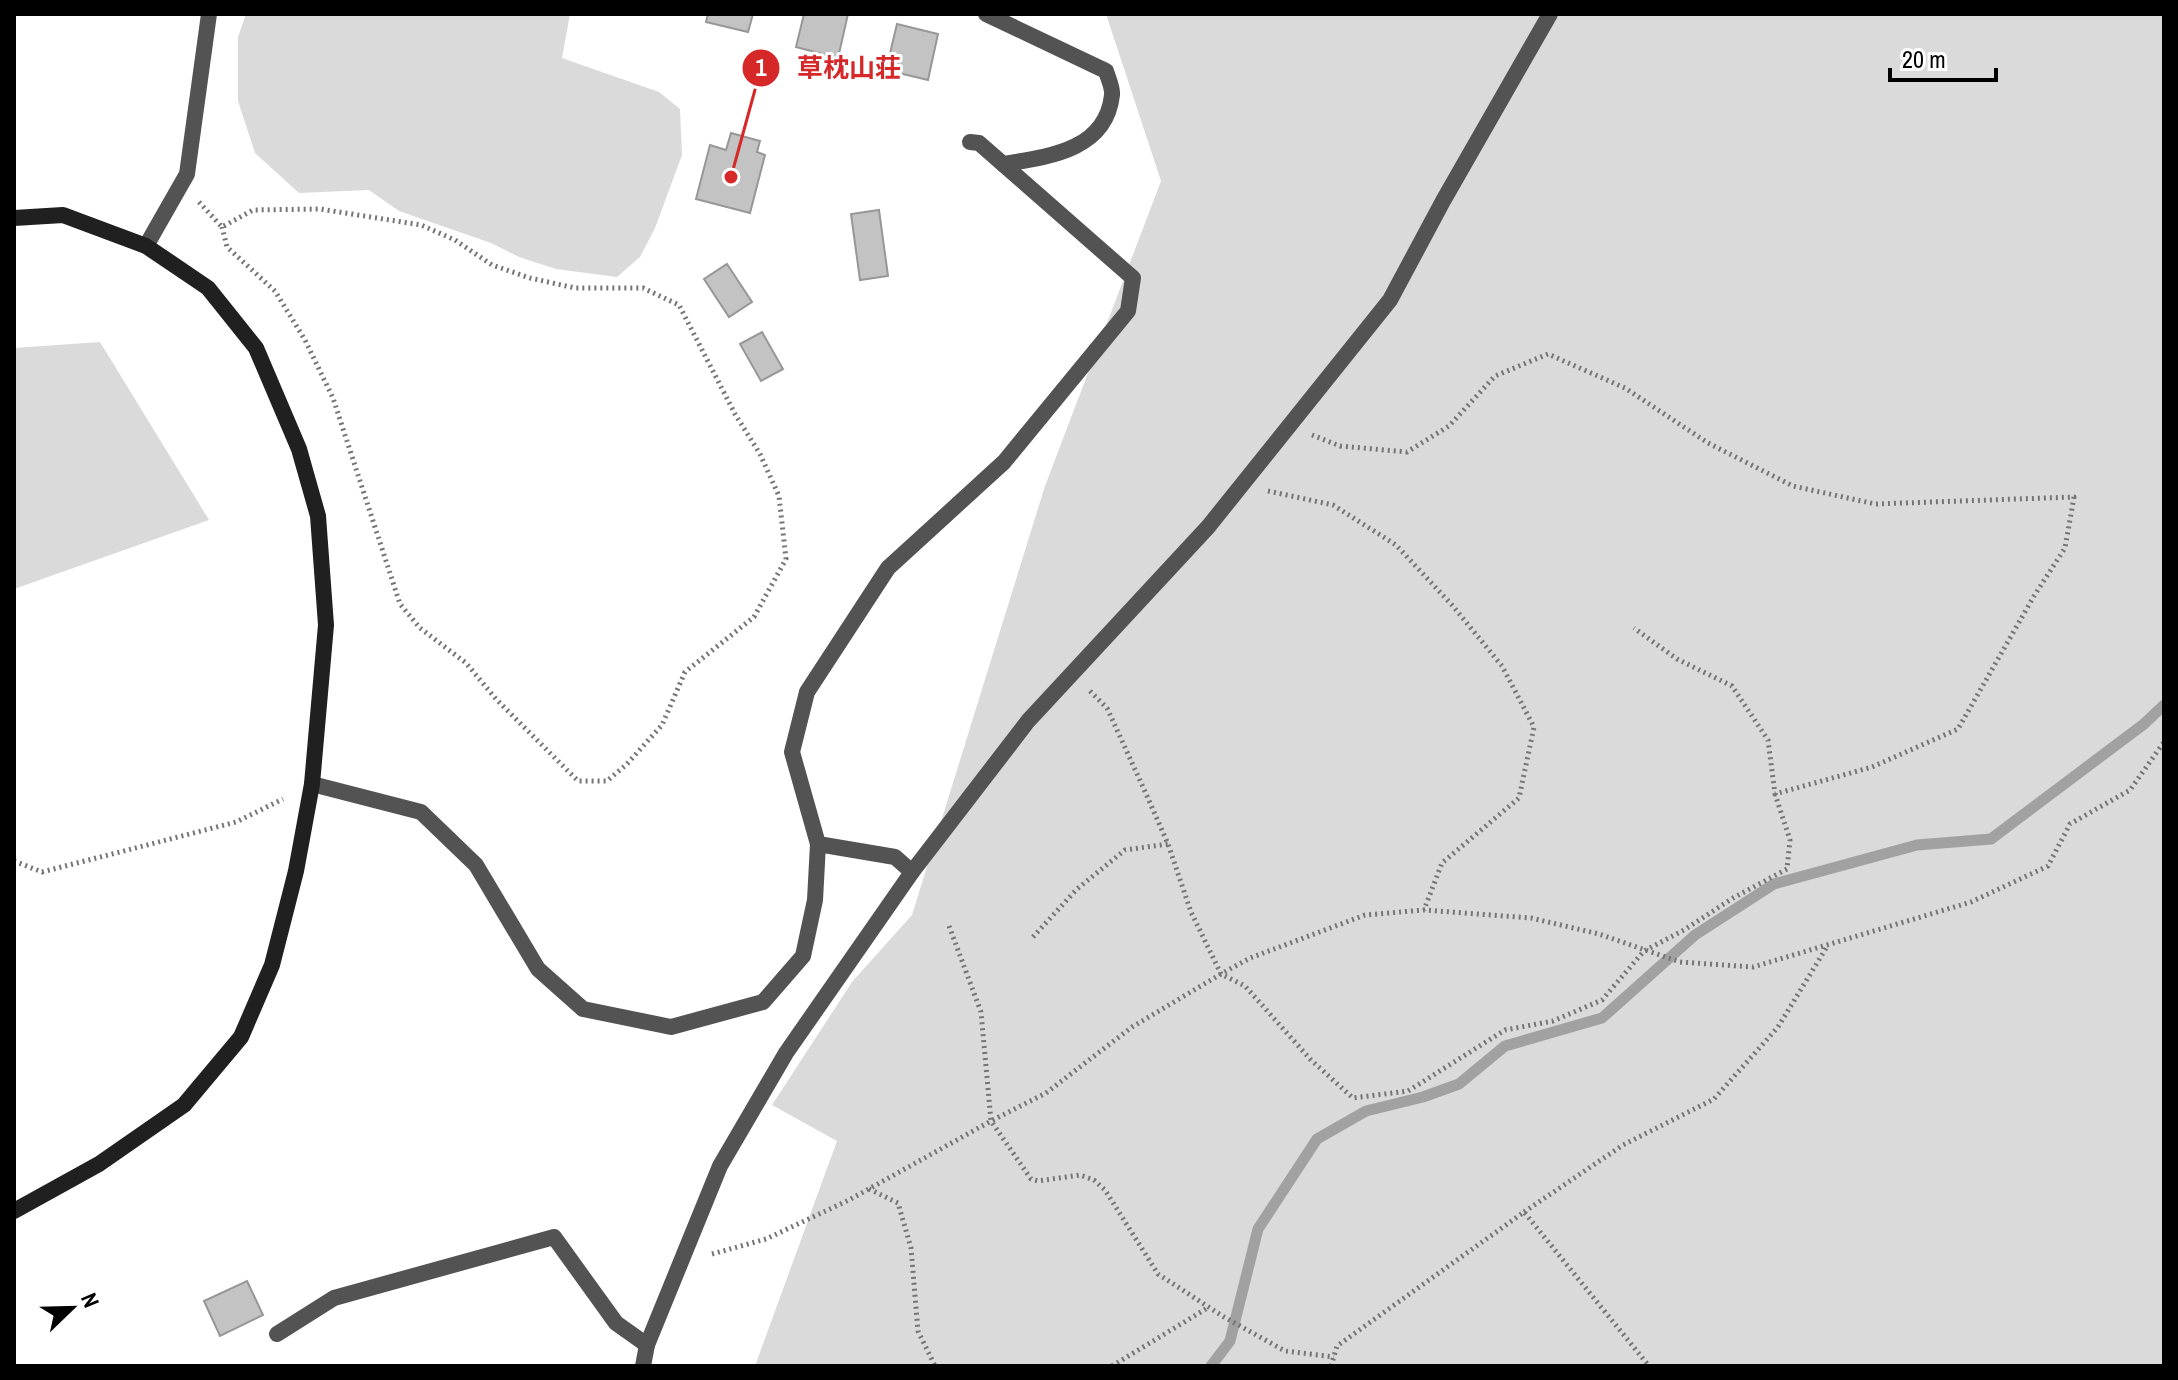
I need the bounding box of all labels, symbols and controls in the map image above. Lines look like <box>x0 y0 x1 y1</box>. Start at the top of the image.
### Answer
scale bar <box>1890 32 1996 82</box>
callout: 草枕山荘 <box>741 43 917 93</box>
text: 20 m <box>1902 43 1946 75</box>
text: 草枕山荘 <box>797 50 901 85</box>
text: 1 <box>756 51 767 83</box>
north arrow <box>32 1268 112 1348</box>
text: N <box>74 1288 107 1312</box>

